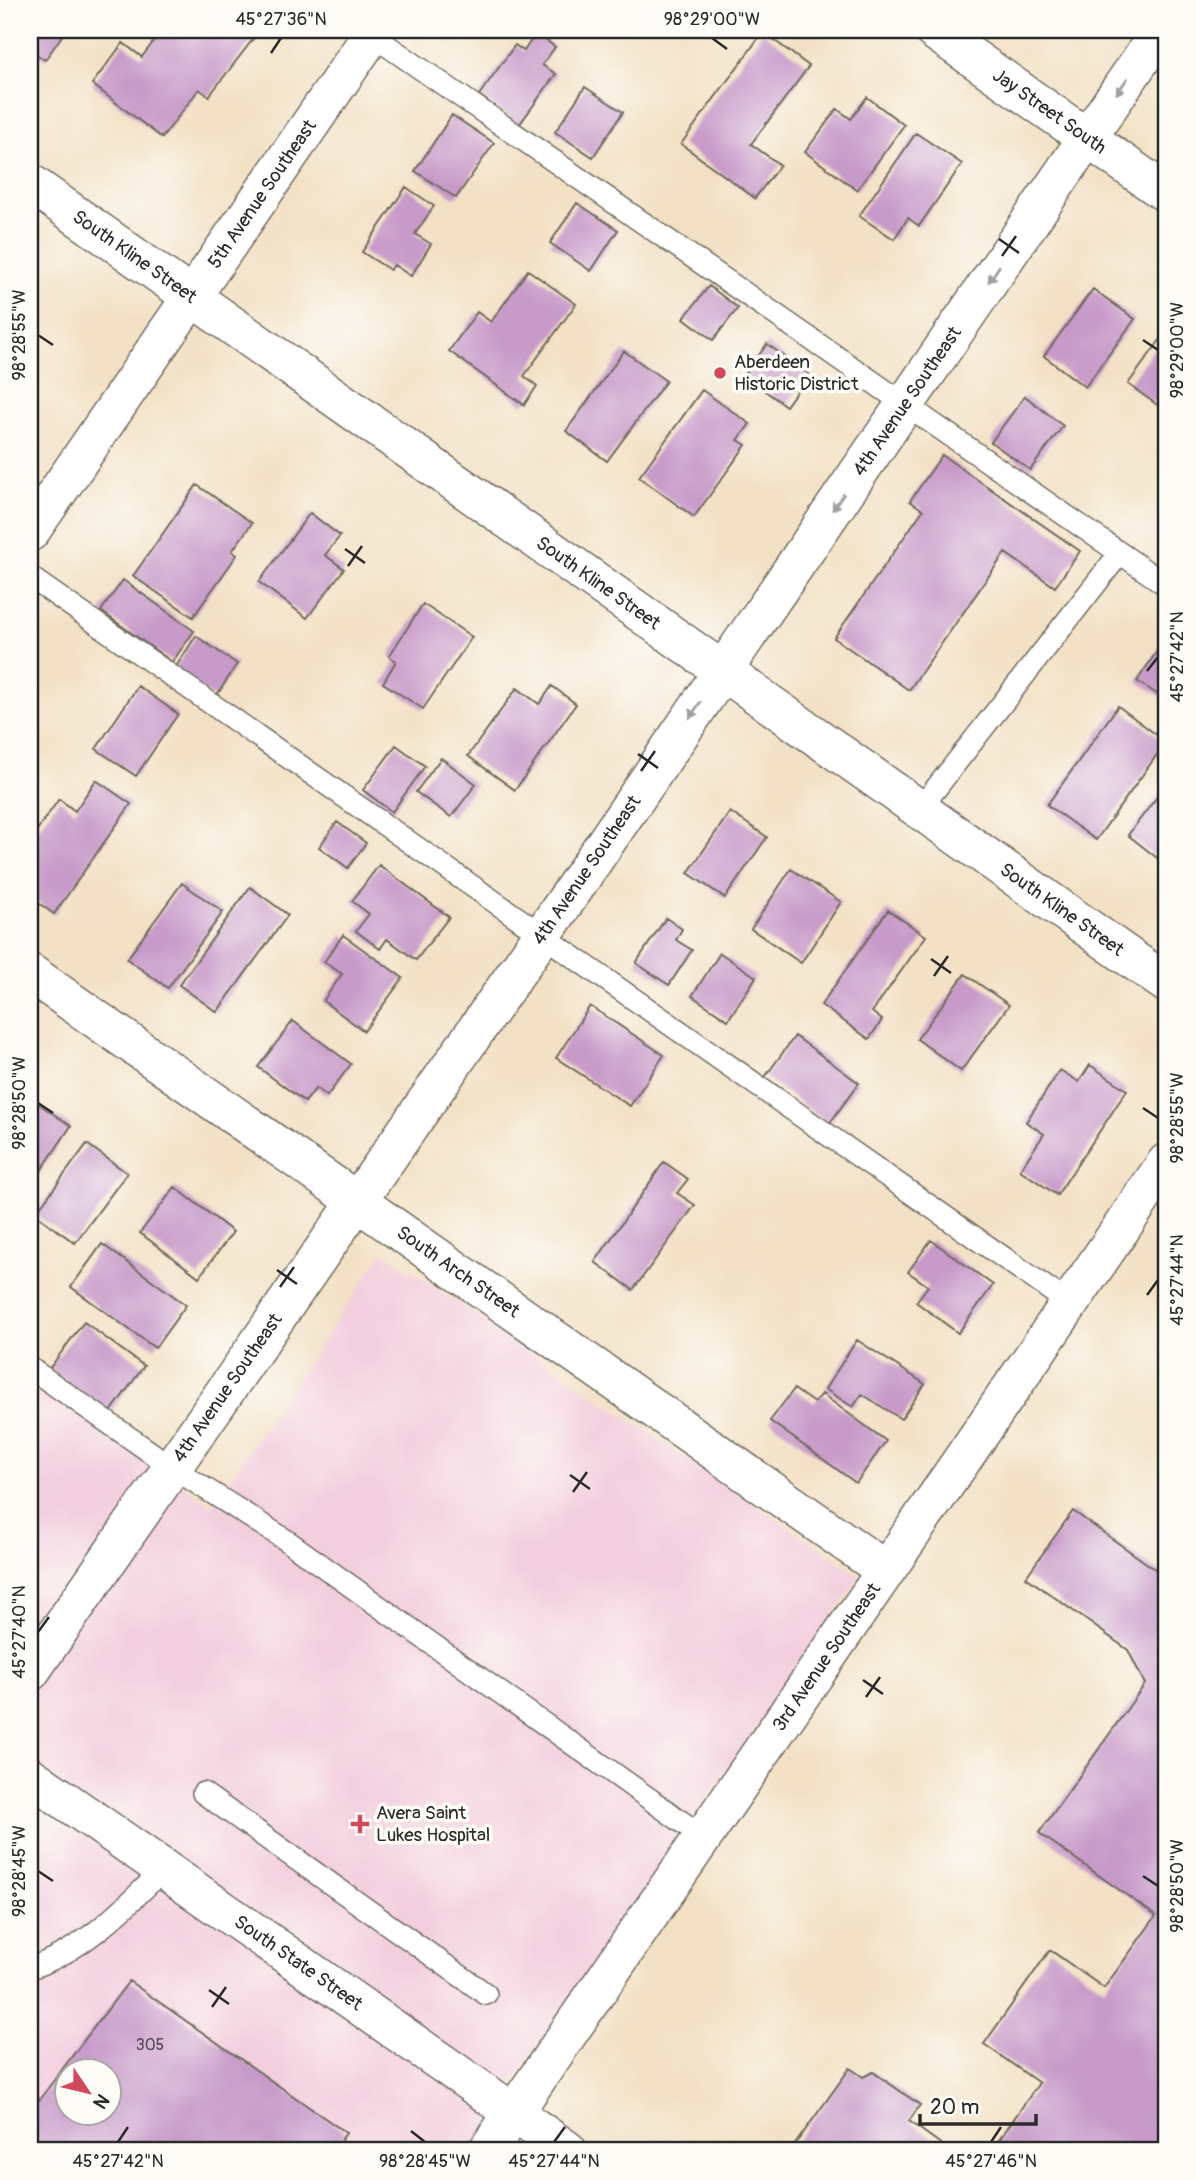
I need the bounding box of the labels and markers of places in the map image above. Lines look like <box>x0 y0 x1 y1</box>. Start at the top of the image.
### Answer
place label: Aberdeen Historic District <box>734 350 859 396</box>
marker: Aberdeen Historic District <box>712 365 728 381</box>
place label: Avera Saint Lukes Hospital <box>376 1801 490 1847</box>
marker: Avera Saint Lukes Hospital <box>350 1814 370 1834</box>

